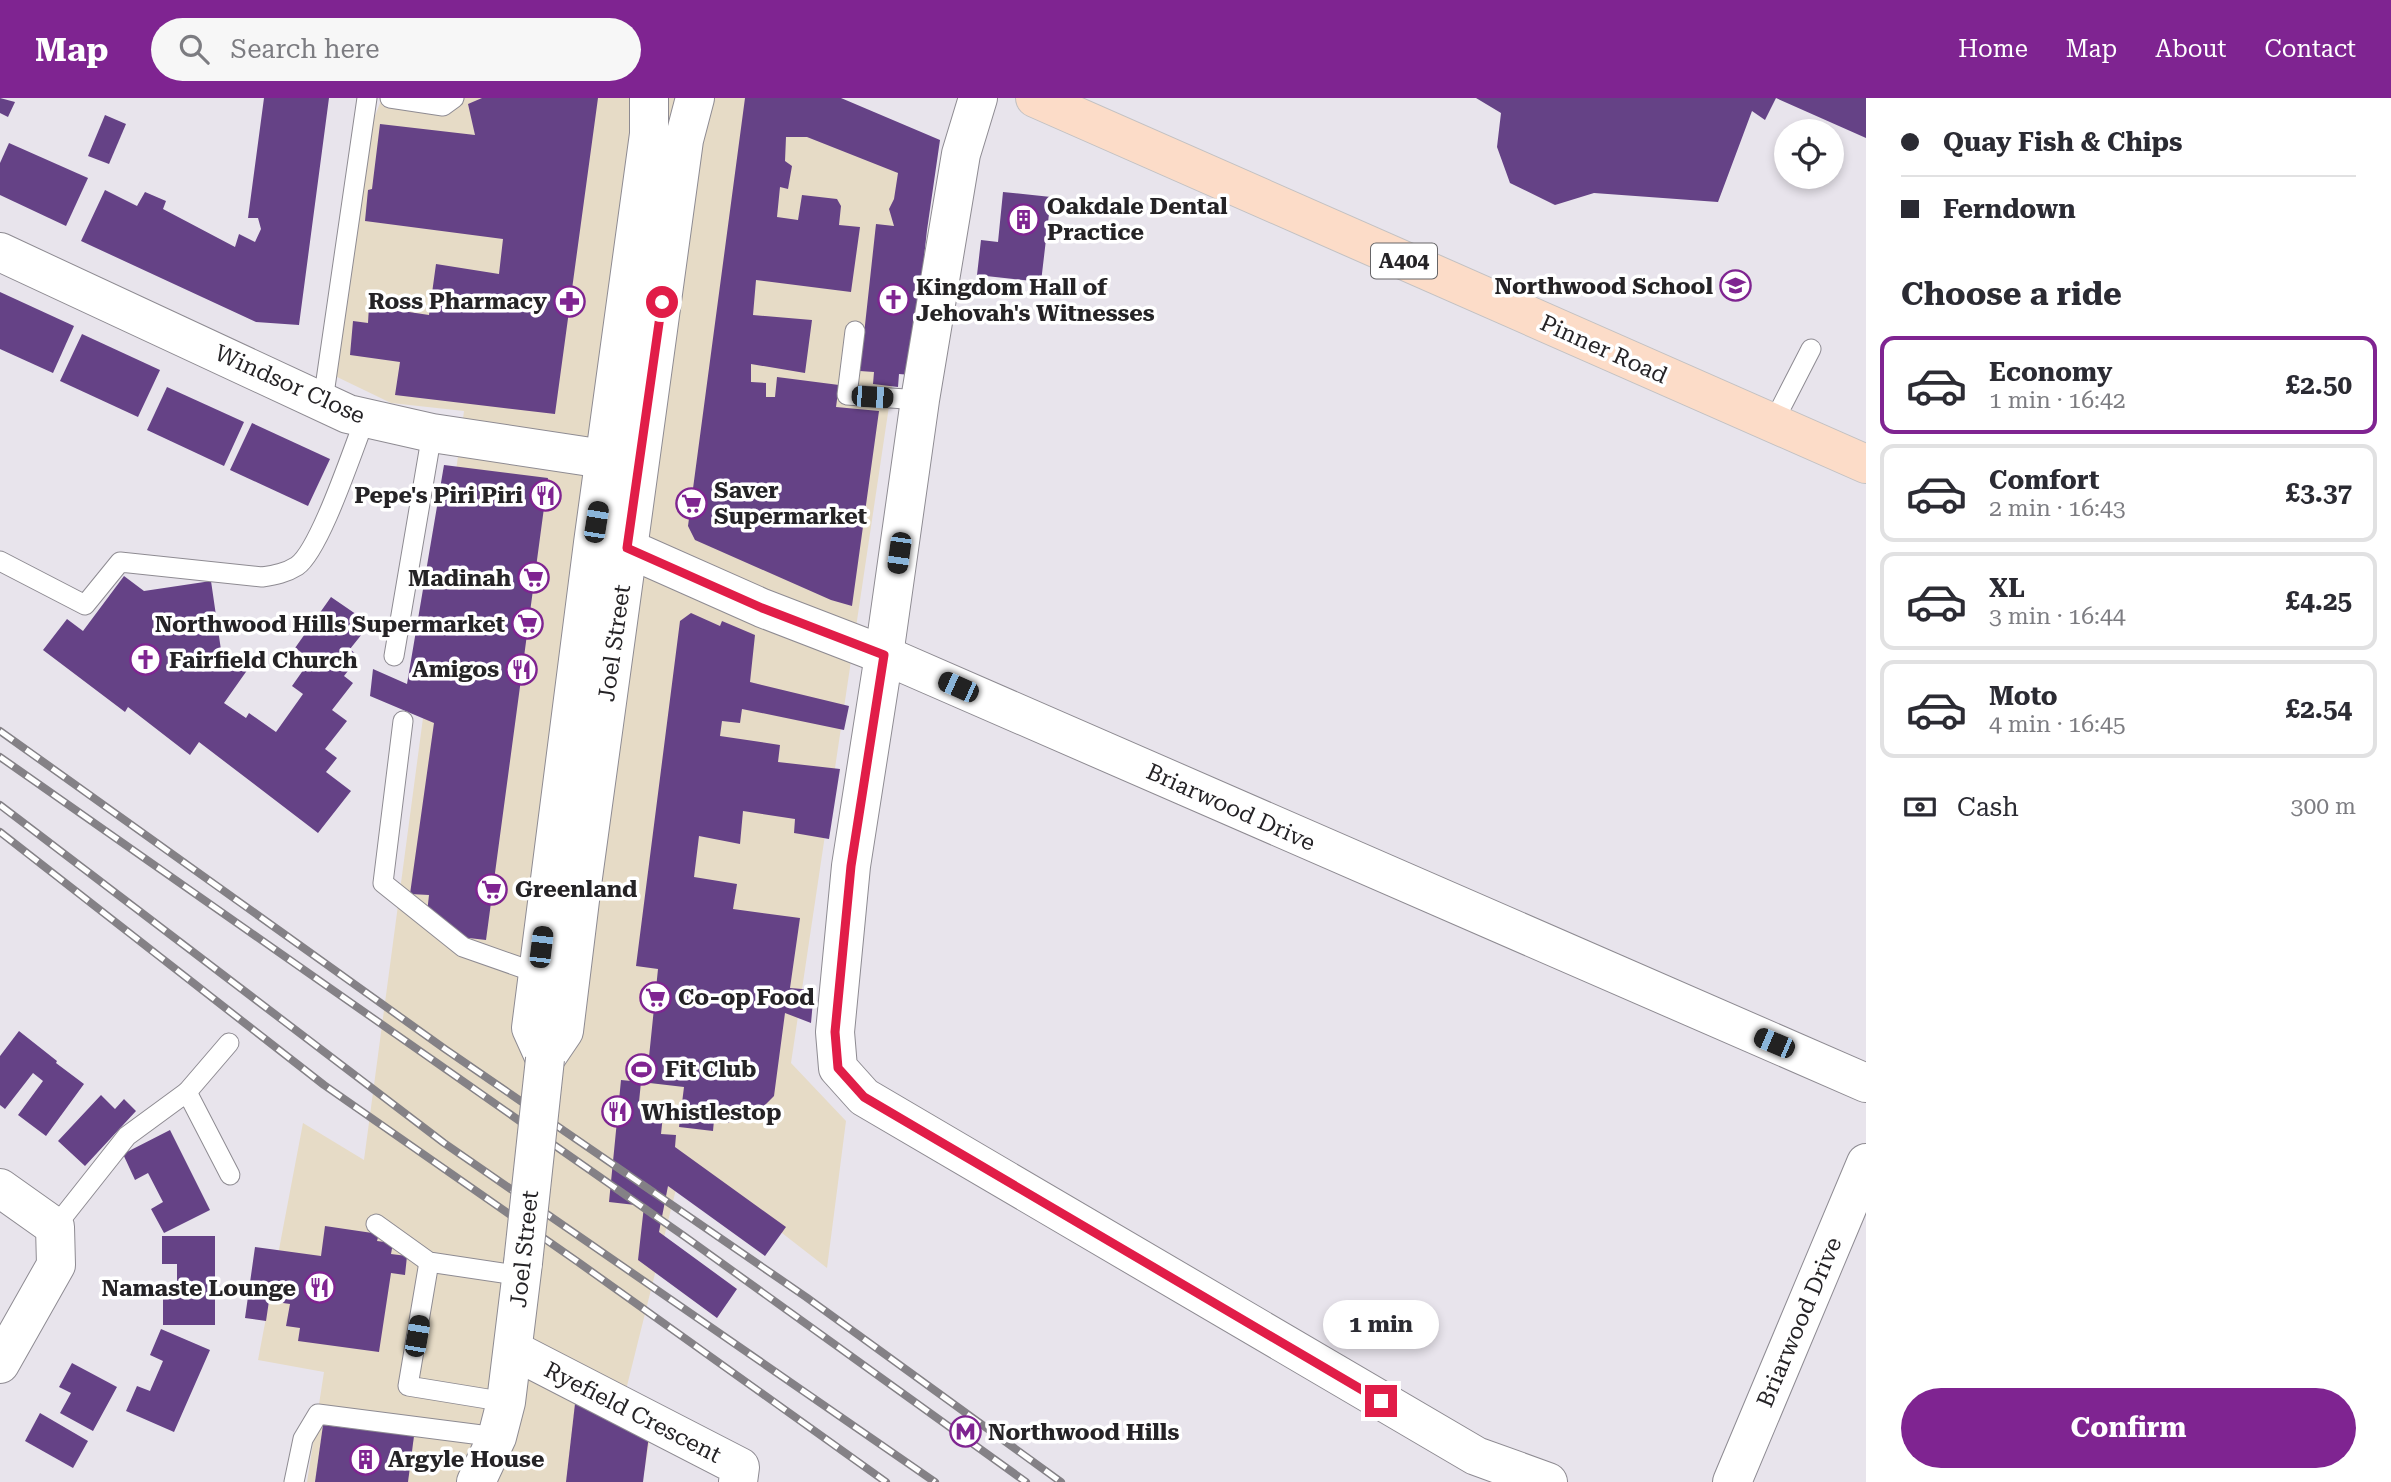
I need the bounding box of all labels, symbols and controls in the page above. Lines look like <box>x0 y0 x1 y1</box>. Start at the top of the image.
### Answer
search box <box>151 18 641 81</box>
text: Map <box>35 30 109 69</box>
icon: search <box>175 30 213 68</box>
text: Search here <box>231 34 380 64</box>
text: Home <box>1958 35 2028 63</box>
text: Map <box>2066 35 2117 63</box>
text: About <box>2155 35 2226 63</box>
text: Contact <box>2264 35 2356 63</box>
map controls <box>1774 119 1844 189</box>
button: locate <box>1774 119 1844 189</box>
text: Quay Fish & Chips <box>1943 127 2182 157</box>
place label: Oakdale Dental Practice <box>1047 193 1228 246</box>
text: Ferndown <box>1943 194 2076 224</box>
building icon: Oakdale Dental Practice <box>1007 202 1041 236</box>
road number: A404 <box>1371 244 1437 278</box>
school or university icon: Northwood School <box>1719 269 1753 303</box>
place label: Northwood School <box>1495 273 1713 300</box>
place label: Kingdom Hall of Jehovah's Witnesses <box>916 274 1155 327</box>
text: Choose a ride <box>1901 275 2122 313</box>
church icon: Kingdom Hall of Jehovah's Witnesses <box>876 283 910 317</box>
pharmacy icon: Ross Pharmacy <box>553 284 587 318</box>
route start <box>646 286 678 318</box>
place label: Ross Pharmacy <box>368 288 547 315</box>
street label: Pinner Road <box>1536 309 1672 390</box>
street label: Windsor Close <box>211 339 369 430</box>
icon: car <box>1905 354 1968 417</box>
text: Economy <box>1989 357 2112 387</box>
text: £2.50 <box>2286 370 2352 400</box>
car <box>851 385 894 409</box>
text: 1 min · 16:42 <box>1989 387 2126 414</box>
icon: car <box>1905 462 1968 525</box>
text: Comfort <box>1989 465 2099 495</box>
place label: Saver Supermarket <box>714 477 867 530</box>
restaurant icon: Pepe's Piri Piri <box>529 478 563 512</box>
text: £3.37 <box>2286 478 2352 508</box>
place label: Pepe's Piri Piri <box>354 482 523 509</box>
supermarket icon: Saver Supermarket <box>674 486 708 520</box>
text: 2 min · 16:43 <box>1989 495 2126 522</box>
car <box>583 500 610 544</box>
car <box>886 531 913 575</box>
supermarket icon: Madinah <box>517 561 551 595</box>
place label: Madinah <box>408 565 512 592</box>
icon: car <box>1905 570 1968 633</box>
text: XL <box>1989 573 2025 603</box>
street label: Joel Street <box>593 582 636 703</box>
text: £4.25 <box>2286 586 2352 616</box>
text: 3 min · 16:44 <box>1989 603 2126 630</box>
supermarket icon: Northwood Hills Supermarket <box>511 607 545 641</box>
place label: Northwood Hills Supermarket <box>155 611 505 638</box>
church icon: Fairfield Church <box>129 643 163 677</box>
place label: Fairfield Church <box>169 647 358 674</box>
restaurant icon: Amigos <box>505 652 539 686</box>
place label: Amigos <box>412 656 499 683</box>
car <box>935 669 982 705</box>
icon: car <box>1905 678 1968 741</box>
text: Moto <box>1989 681 2058 711</box>
text: £2.54 <box>2286 694 2352 724</box>
text: 4 min · 16:45 <box>1989 711 2126 738</box>
street label: Briarwood Drive <box>1142 758 1319 857</box>
icon: cash <box>1901 788 1939 826</box>
text: Cash <box>1957 792 2019 822</box>
text: 300 m <box>2291 793 2356 820</box>
supermarket icon: Greenland <box>475 872 509 906</box>
place label: Greenland <box>515 876 637 903</box>
car <box>529 925 554 969</box>
supermarket icon: Co-op Food <box>638 980 672 1014</box>
place label: Co-op Food <box>678 984 815 1011</box>
car <box>1751 1025 1798 1061</box>
sports icon: Fit Club <box>625 1052 659 1086</box>
place label: Fit Club <box>665 1056 757 1083</box>
restaurant icon: Whistlestop <box>601 1095 635 1129</box>
place label: Whistlestop <box>641 1099 781 1126</box>
street label: Joel Street <box>505 1189 544 1309</box>
street label: Briarwood Drive <box>1751 1233 1847 1411</box>
restaurant icon: Namaste Lounge <box>302 1271 336 1305</box>
place label: Namaste Lounge <box>102 1275 296 1302</box>
callout: 1 min <box>1323 1300 1439 1348</box>
text: 1 min <box>1349 1311 1413 1338</box>
car <box>404 1313 431 1359</box>
street label: Ryefield Crescent <box>540 1356 726 1469</box>
route end <box>1365 1385 1397 1417</box>
button: Confirm <box>1901 1388 2356 1468</box>
metro station icon: Northwood Hills <box>948 1415 982 1449</box>
place label: Northwood Hills <box>988 1419 1180 1446</box>
building icon: Argyle House <box>348 1442 382 1476</box>
place label: Argyle House <box>388 1446 544 1473</box>

